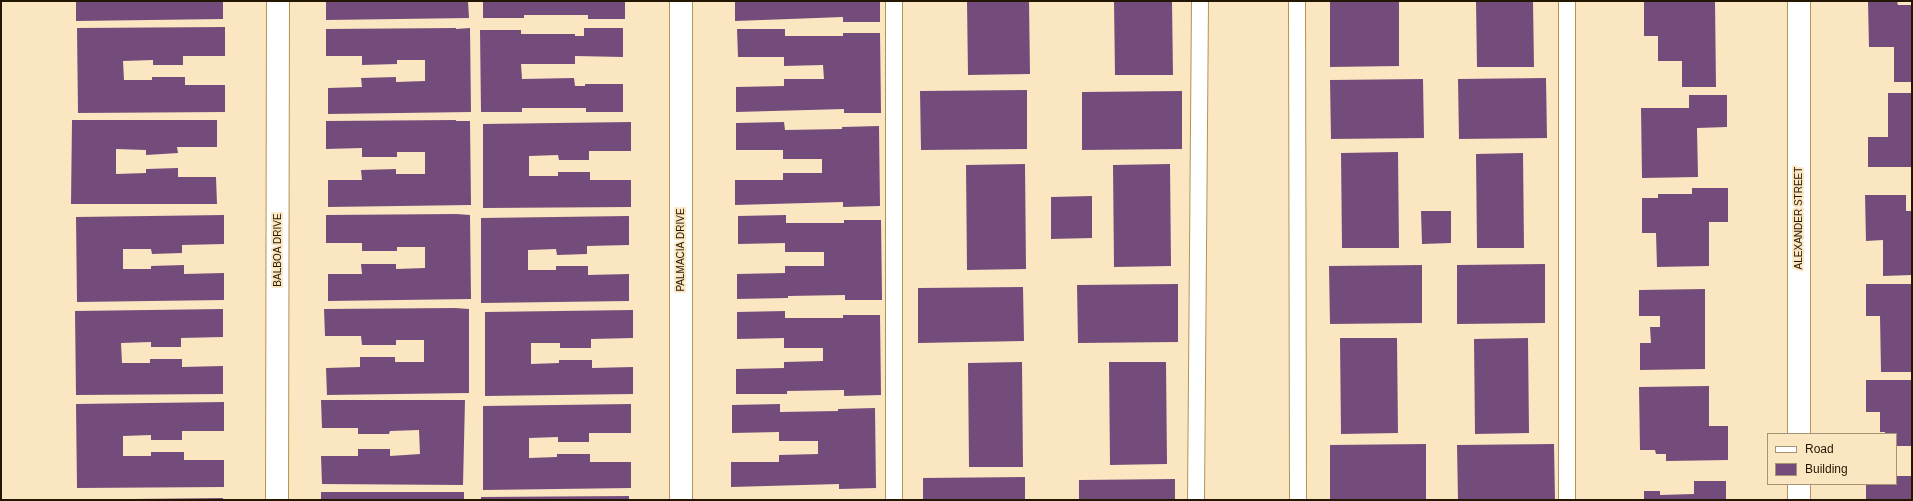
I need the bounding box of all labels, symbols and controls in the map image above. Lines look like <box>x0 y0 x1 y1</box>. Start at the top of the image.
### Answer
street label: ALEXANDER STREET <box>1793 167 1805 269</box>
street label: PALMACIA DRIVE <box>675 208 687 292</box>
street label: BALBOA DRIVE <box>272 213 284 287</box>
legend <box>1767 433 1897 485</box>
text: Road <box>1805 442 1834 456</box>
text: Building <box>1805 462 1848 476</box>

